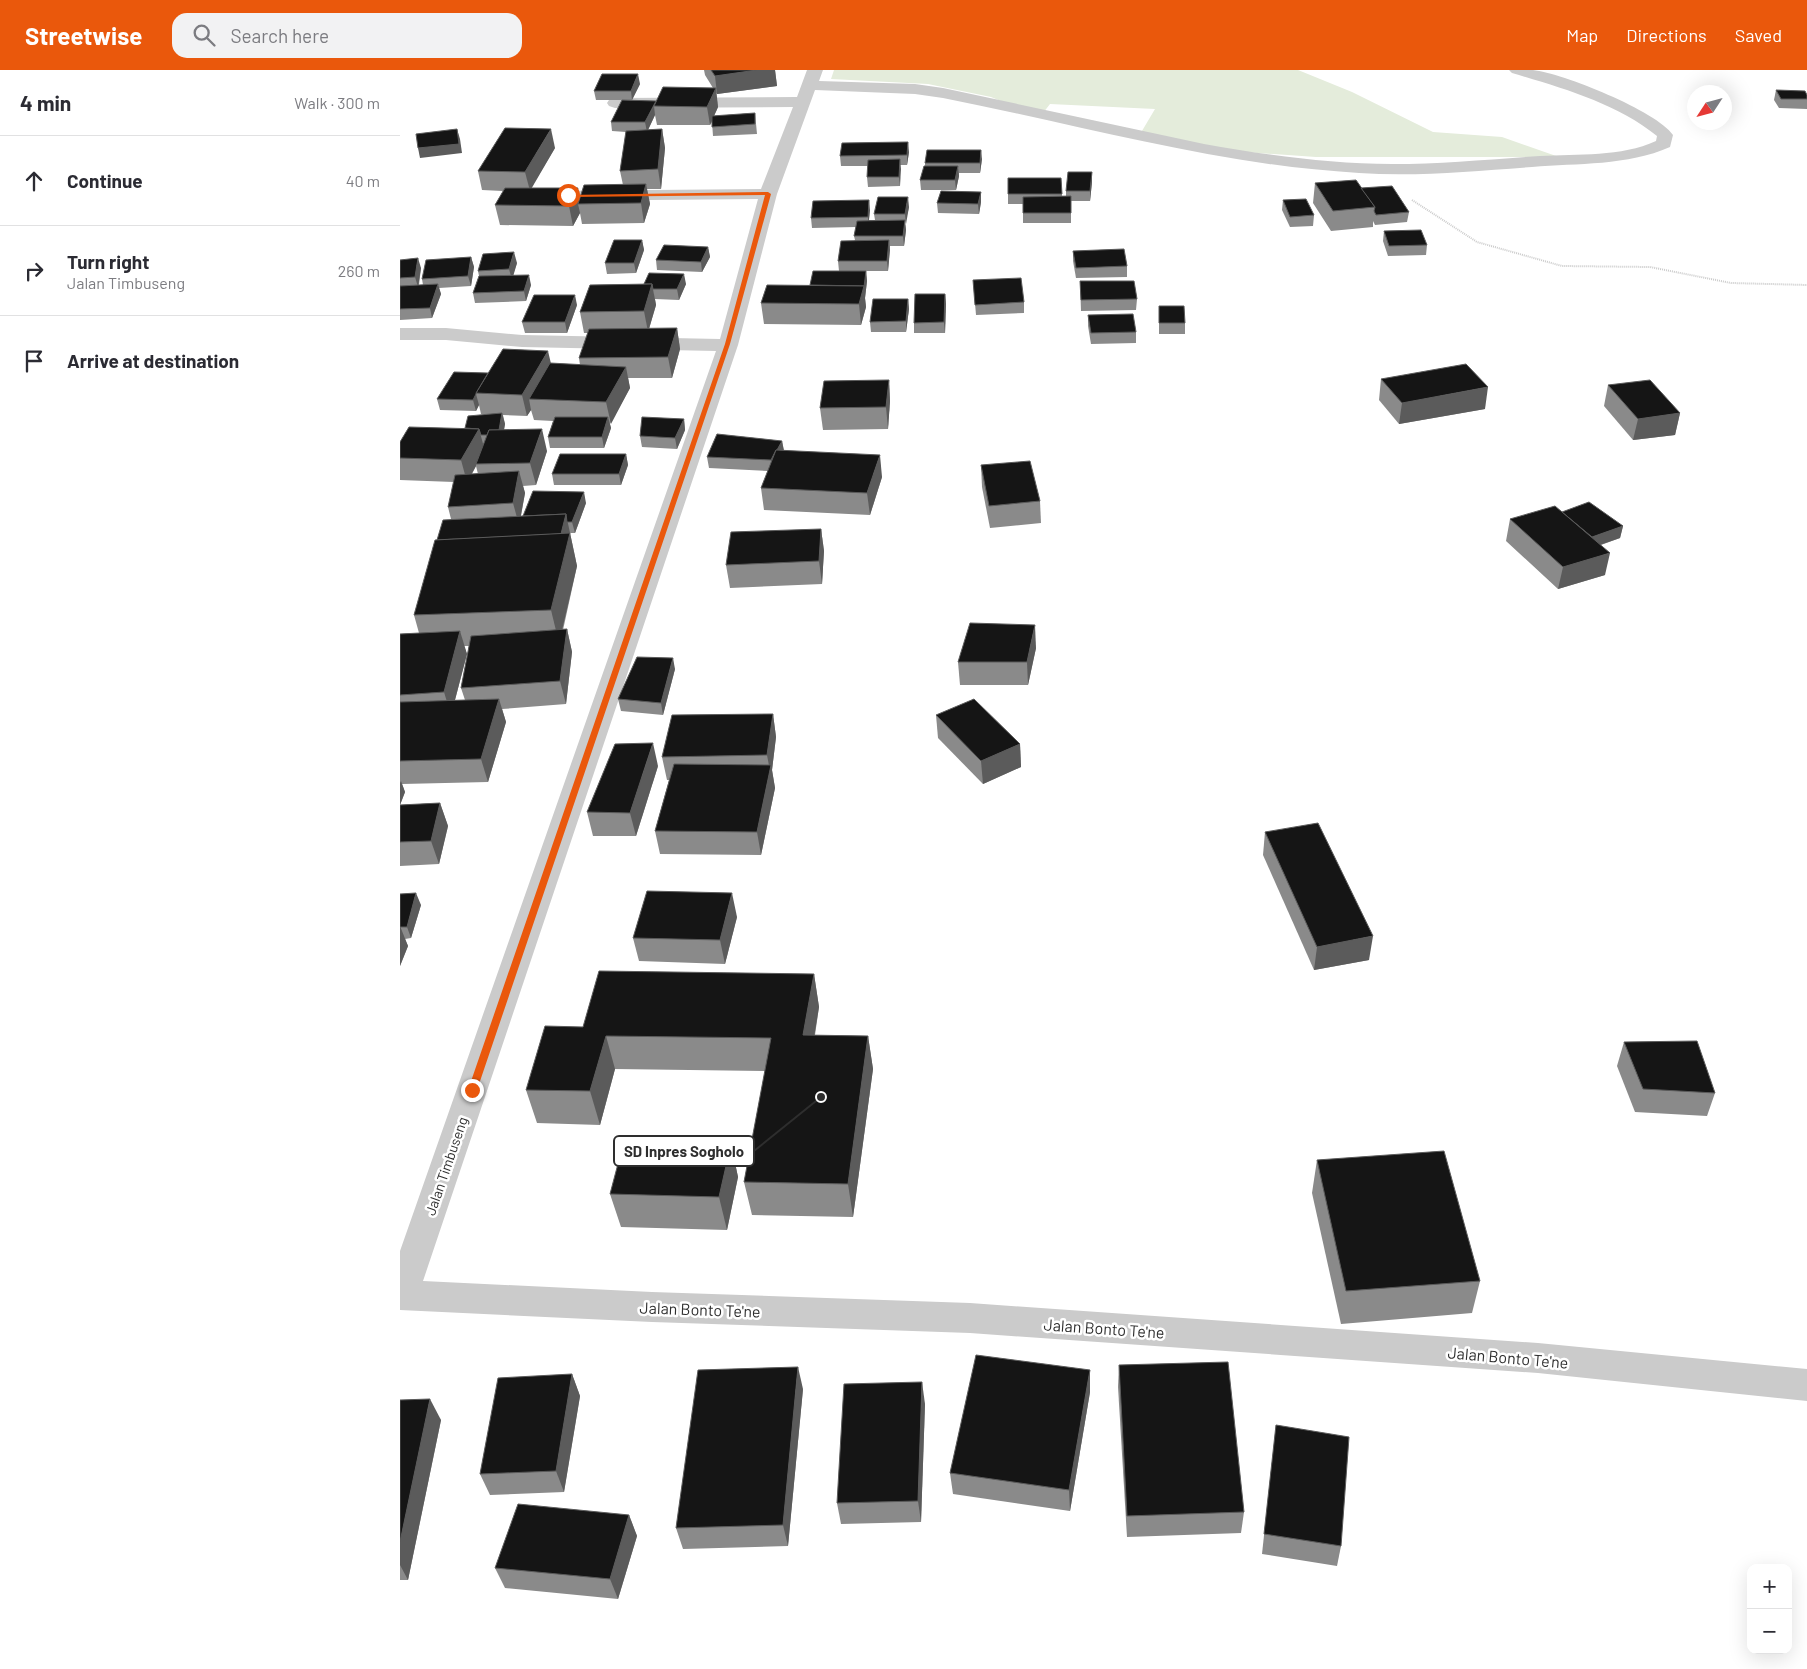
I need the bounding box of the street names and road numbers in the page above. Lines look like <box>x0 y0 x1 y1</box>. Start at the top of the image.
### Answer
street label: Jalan Timbuseng <box>421 1114 471 1218</box>
street label: Jalan Bonto Te'ne <box>639 1297 761 1321</box>
street label: Jalan Bonto Te'ne <box>1043 1314 1165 1342</box>
street label: Jalan Bonto Te'ne <box>1447 1342 1569 1372</box>

